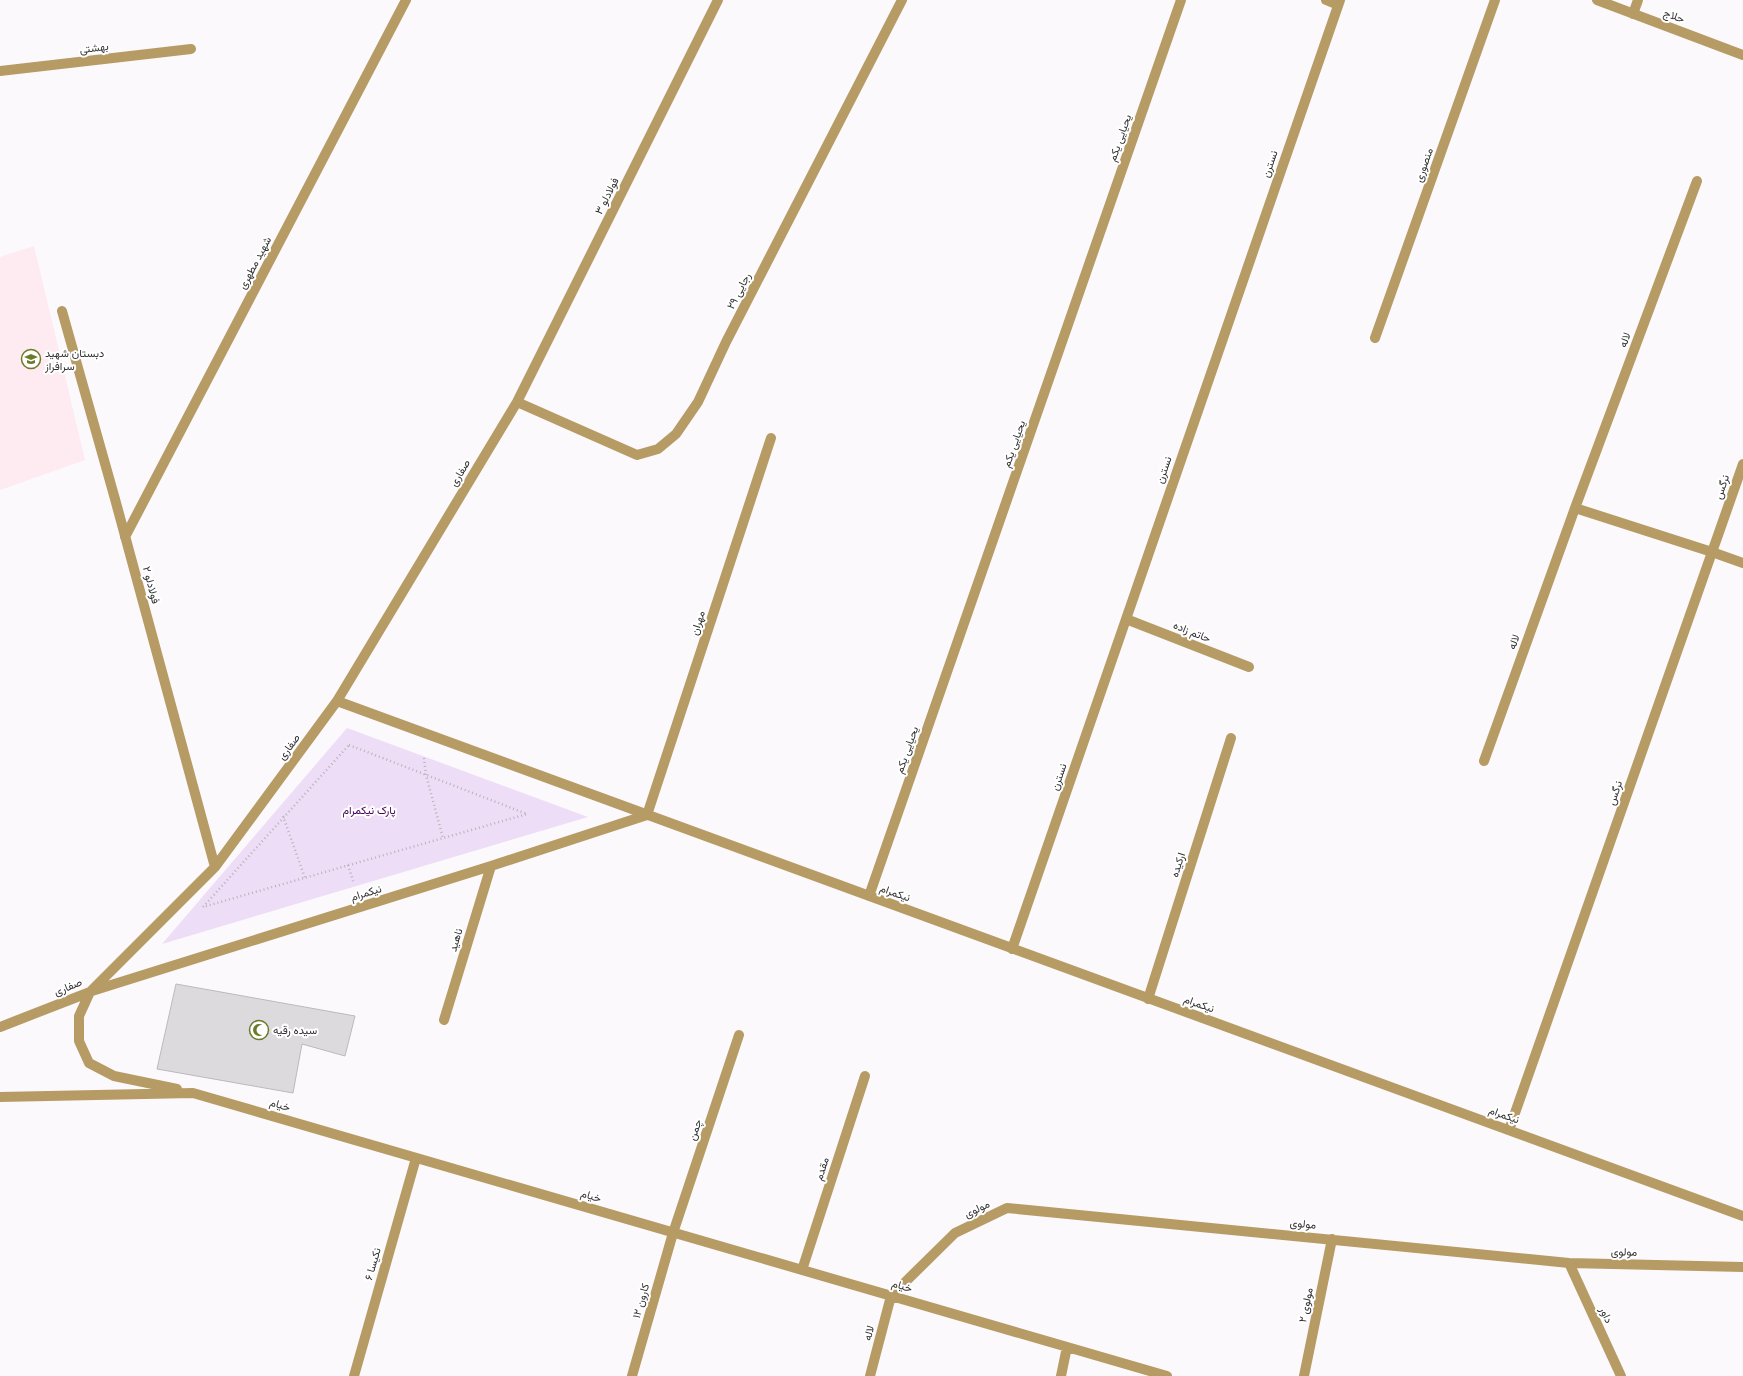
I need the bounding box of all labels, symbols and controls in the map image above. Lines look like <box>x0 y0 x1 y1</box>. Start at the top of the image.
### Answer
street label: حلاج <box>1661 6 1686 27</box>
street label: بهشتی <box>79 40 109 56</box>
street label: یحیایی یکم <box>1106 113 1135 163</box>
street label: منصوری <box>1412 146 1436 184</box>
street label: نسترن <box>1259 149 1281 179</box>
street label: فولادلو ۳ <box>592 175 622 217</box>
street label: شهید مطهری <box>236 234 274 291</box>
street label: رجایی ۲۹ <box>724 270 754 311</box>
street label: لاله <box>1616 331 1634 349</box>
place label: دبستان شهید سرافراز <box>44 347 104 373</box>
school or university icon: دبستان شهید سرافراز <box>20 348 42 370</box>
street label: یحیایی یکم <box>1000 419 1029 469</box>
street label: نسترن <box>1153 455 1175 485</box>
street label: صفاری <box>447 457 473 489</box>
street label: نرگس <box>1712 473 1732 501</box>
street label: فولادلو ۲ <box>140 565 162 605</box>
street label: مهران <box>688 609 708 637</box>
street label: حاتم زاده <box>1171 619 1213 646</box>
street label: لاله <box>1505 633 1523 651</box>
street label: یحیایی یکم <box>893 725 922 775</box>
street label: صفاری <box>275 731 303 763</box>
street label: نسترن <box>1048 762 1070 792</box>
street label: نرگس <box>1605 779 1625 807</box>
park label: پارک نیکمرام <box>342 804 396 818</box>
street label: ارکیده <box>1168 851 1188 879</box>
street label: نیکمرام <box>878 881 912 905</box>
street label: نیکمرام <box>349 882 383 905</box>
street label: ناهید <box>446 927 466 953</box>
street label: صفاری <box>52 976 84 998</box>
street label: نیکمرام <box>1182 992 1216 1016</box>
mosque icon: سیده رقیه <box>248 1019 270 1041</box>
place label: سیده رقیه <box>273 1024 318 1037</box>
street label: خیام <box>268 1096 292 1115</box>
street label: نیکمرام <box>1487 1103 1521 1127</box>
street label: چمن <box>685 1118 705 1143</box>
street label: مقدم <box>812 1156 833 1183</box>
street label: خیام <box>579 1187 603 1206</box>
street label: مولوی <box>962 1197 992 1221</box>
street label: مولوی <box>1289 1216 1317 1232</box>
street label: مولوی <box>1611 1245 1638 1259</box>
street label: نکيسا ۶ <box>362 1246 384 1282</box>
street label: خیام <box>890 1277 914 1296</box>
street label: کارون ۱۲ <box>630 1282 652 1320</box>
street label: مولوی ۲ <box>1296 1286 1316 1324</box>
street label: داور <box>1596 1304 1615 1325</box>
street label: لاله <box>861 1324 877 1342</box>

